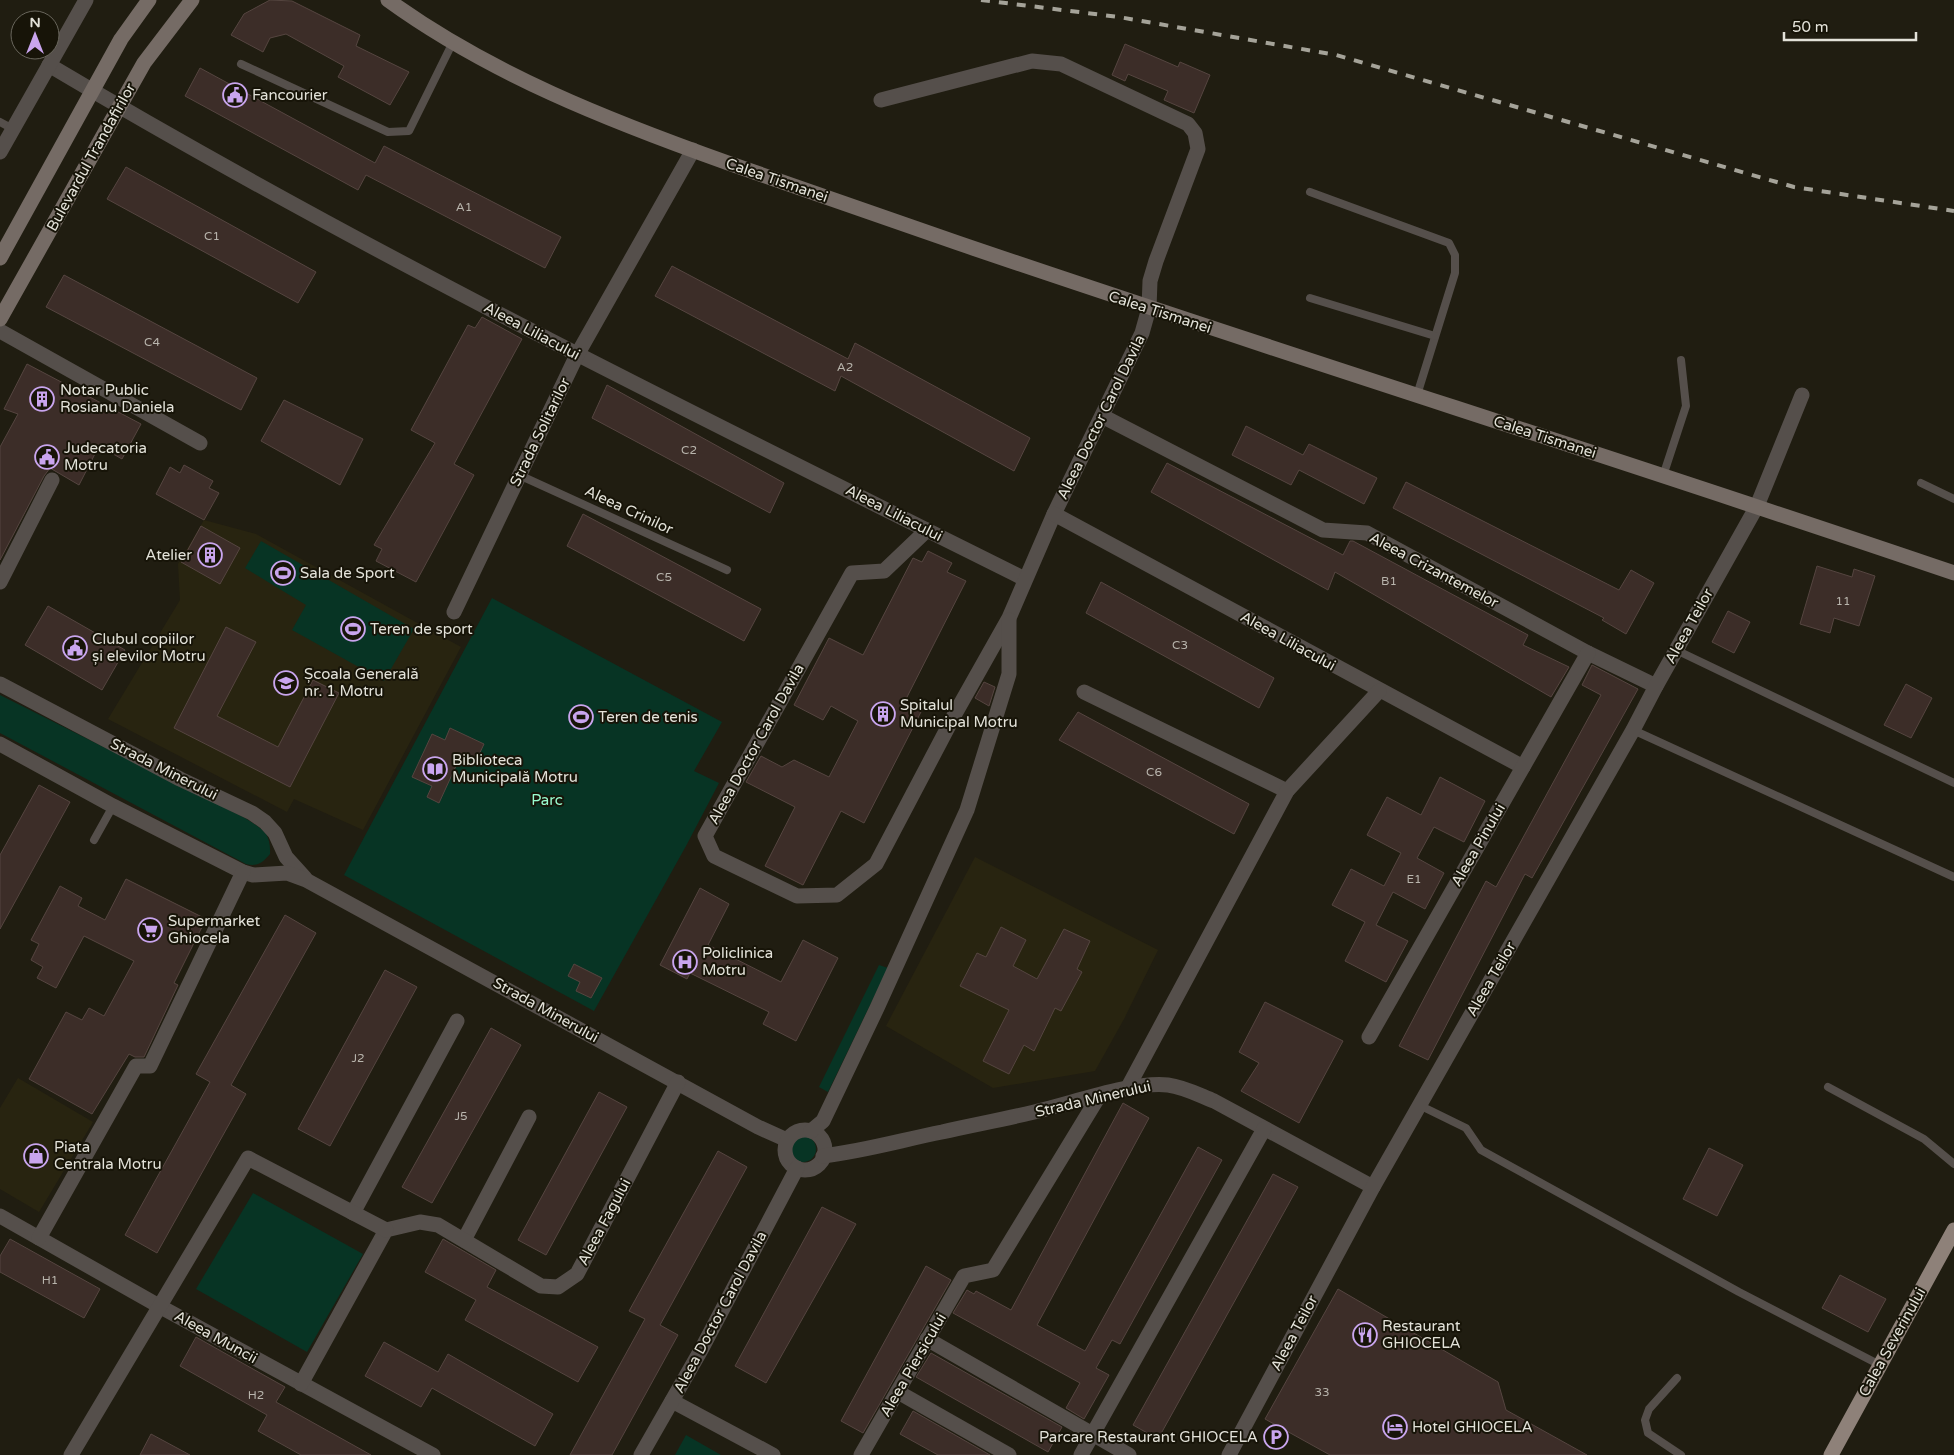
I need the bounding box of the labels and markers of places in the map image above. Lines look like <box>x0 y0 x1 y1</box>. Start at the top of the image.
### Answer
public building icon: Fancourier <box>222 82 248 108</box>
place label: Fancourier <box>252 86 328 104</box>
place label: Notar Public Rosianu Daniela <box>60 381 174 416</box>
building icon: Notar Public Rosianu Daniela <box>29 386 55 412</box>
place label: Judecatoria Motru <box>64 439 147 474</box>
public building icon: Judecatoria Motru <box>34 444 60 470</box>
building icon: Atelier <box>197 542 223 568</box>
place label: Atelier <box>145 546 192 564</box>
sports icon: Sala de Sport <box>270 560 296 586</box>
place label: Sala de Sport <box>300 564 395 582</box>
sports icon: Teren de sport <box>340 616 366 642</box>
place label: Teren de sport <box>370 620 473 638</box>
place label: Clubul copiilor și elevilor Motru <box>92 630 206 665</box>
public building icon: Clubul copiilor și elevilor Motru <box>62 635 88 661</box>
place label: Școala Generală nr. 1 Motru <box>304 665 419 700</box>
school or university icon: Școala Generală nr. 1 Motru <box>273 670 299 696</box>
place label: Spitalul Municipal Motru <box>900 696 1018 731</box>
building icon: Spitalul Municipal Motru <box>870 701 896 727</box>
sports icon: Teren de tenis <box>568 704 594 730</box>
place label: Teren de tenis <box>598 708 698 726</box>
place label: Biblioteca Municipală Motru <box>452 751 578 786</box>
library icon: Biblioteca Municipală Motru <box>422 756 448 782</box>
place label: Supermarket Ghiocela <box>168 912 260 947</box>
supermarket icon: Supermarket Ghiocela <box>137 917 163 943</box>
place label: Policlinica Motru <box>702 944 773 979</box>
hospital icon: Policlinica Motru <box>672 949 698 975</box>
place label: Piata Centrala Motru <box>54 1138 162 1173</box>
shop icon: Piata Centrala Motru <box>23 1143 49 1169</box>
place label: Restaurant GHIOCELA <box>1382 1317 1461 1352</box>
restaurant icon: Restaurant GHIOCELA <box>1352 1322 1378 1348</box>
hotel icon: Hotel GHIOCELA <box>1382 1414 1408 1440</box>
place label: Hotel GHIOCELA <box>1412 1418 1533 1436</box>
parking icon: Parcare Restaurant GHIOCELA <box>1263 1424 1289 1450</box>
place label: Parcare Restaurant GHIOCELA <box>1039 1428 1258 1446</box>

